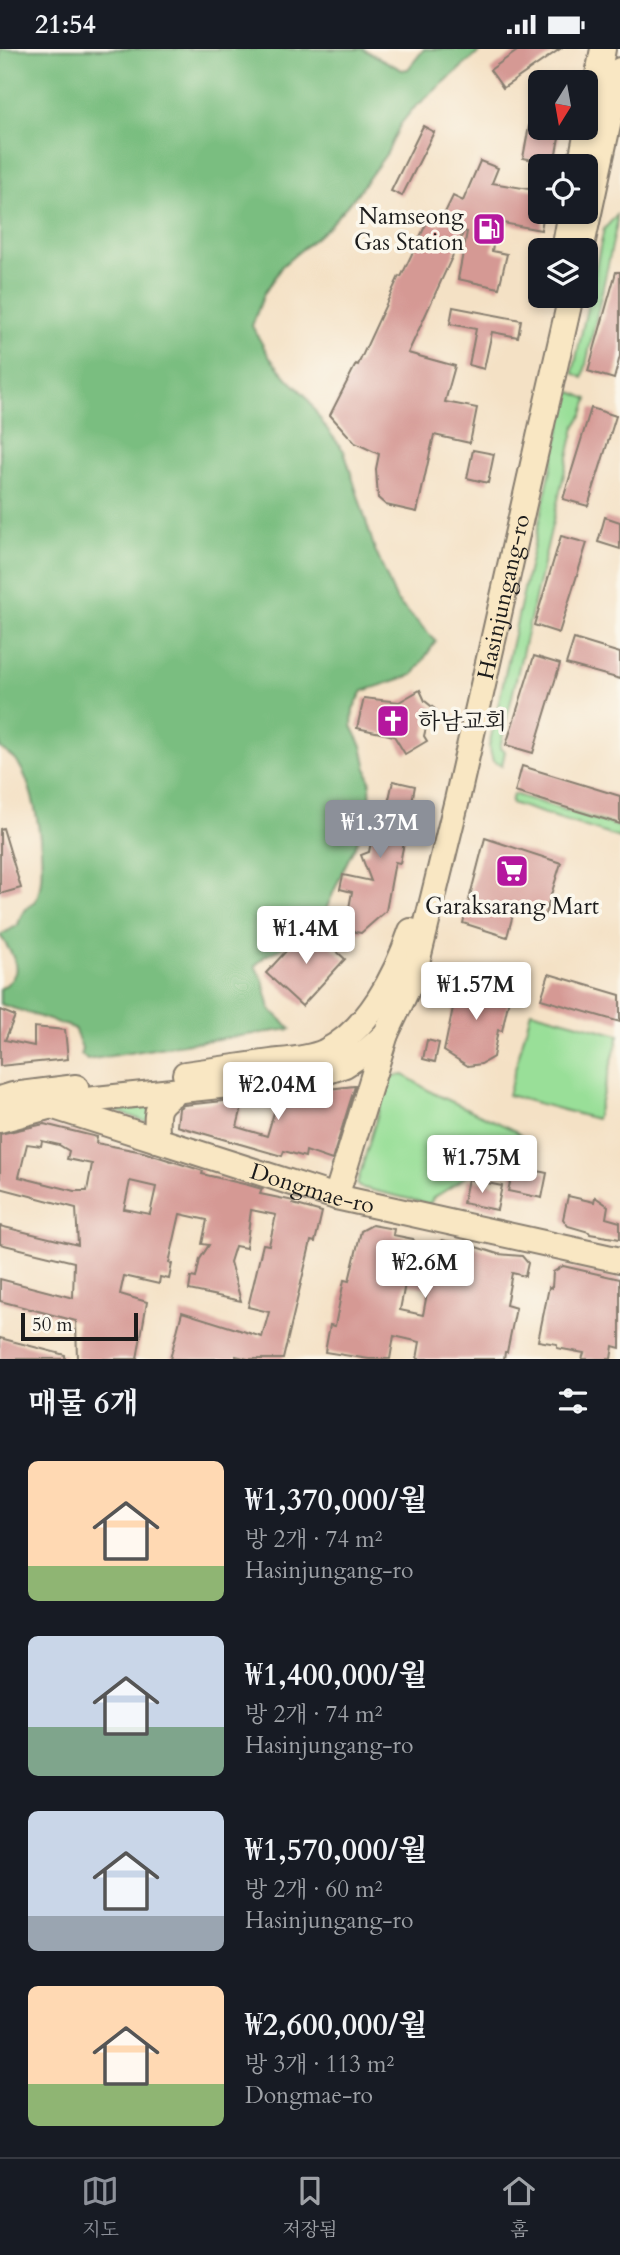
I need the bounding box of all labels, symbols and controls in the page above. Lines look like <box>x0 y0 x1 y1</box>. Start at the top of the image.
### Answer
text: 21:54 <box>35 7 96 42</box>
north arrow <box>528 70 598 140</box>
map controls <box>528 70 598 308</box>
button: locate <box>528 154 598 224</box>
place label: Namseong Gas Station <box>354 201 464 258</box>
fuel station icon: Namseong Gas Station <box>470 210 508 248</box>
button: layers <box>528 238 598 308</box>
street label: Hasinjungang-ro <box>469 511 537 682</box>
church icon: 하남교회 <box>374 702 412 740</box>
place label: 하남교회 <box>418 706 507 737</box>
pin: ₩1.37M <box>323 801 437 860</box>
text: ₩1.37M <box>341 807 419 838</box>
supermarket icon: Garaksarang Mart <box>493 852 531 890</box>
place label: Garaksarang Mart <box>425 891 599 922</box>
pin: ₩1.4M <box>257 907 355 966</box>
text: ₩1.4M <box>273 913 339 944</box>
pin: ₩1.57M <box>419 963 533 1022</box>
text: ₩1.57M <box>437 969 515 1000</box>
pin: ₩2.04M <box>221 1063 335 1122</box>
text: ₩2.04M <box>239 1069 317 1100</box>
pin: ₩1.75M <box>425 1135 539 1195</box>
text: ₩1.75M <box>443 1142 521 1173</box>
street label: Dongmae-ro <box>246 1155 377 1221</box>
pin: ₩2.6M <box>376 1241 474 1300</box>
text: ₩2.6M <box>392 1247 458 1278</box>
scale bar <box>21 1310 138 1342</box>
text: 50 m <box>32 1312 73 1338</box>
icon: filters <box>554 1382 592 1420</box>
text: 매물 6개 <box>28 1383 138 1424</box>
text: ₩1,370,000/월 <box>245 1480 427 1521</box>
icon: home <box>84 1489 168 1573</box>
text: 방 2개 · 74 m² <box>245 1524 382 1555</box>
text: Hasinjungang-ro <box>245 1555 413 1586</box>
text: ₩1,400,000/월 <box>245 1655 427 1696</box>
icon: home <box>84 1664 168 1748</box>
text: 방 2개 · 74 m² <box>245 1699 382 1730</box>
text: Hasinjungang-ro <box>245 1730 413 1761</box>
text: ₩1,570,000/월 <box>245 1830 427 1871</box>
icon: home <box>84 1839 168 1923</box>
text: 방 2개 · 60 m² <box>245 1874 382 1905</box>
text: Hasinjungang-ro <box>245 1905 413 1936</box>
text: ₩2,600,000/월 <box>245 2005 427 2046</box>
icon: home <box>84 2014 168 2098</box>
text: 방 3개 · 113 m² <box>245 2049 394 2080</box>
text: Dongmae-ro <box>245 2080 373 2111</box>
tab: 지도 <box>81 2172 119 2243</box>
tab: 저장됨 <box>282 2172 338 2243</box>
tab: 홈 <box>500 2172 538 2243</box>

